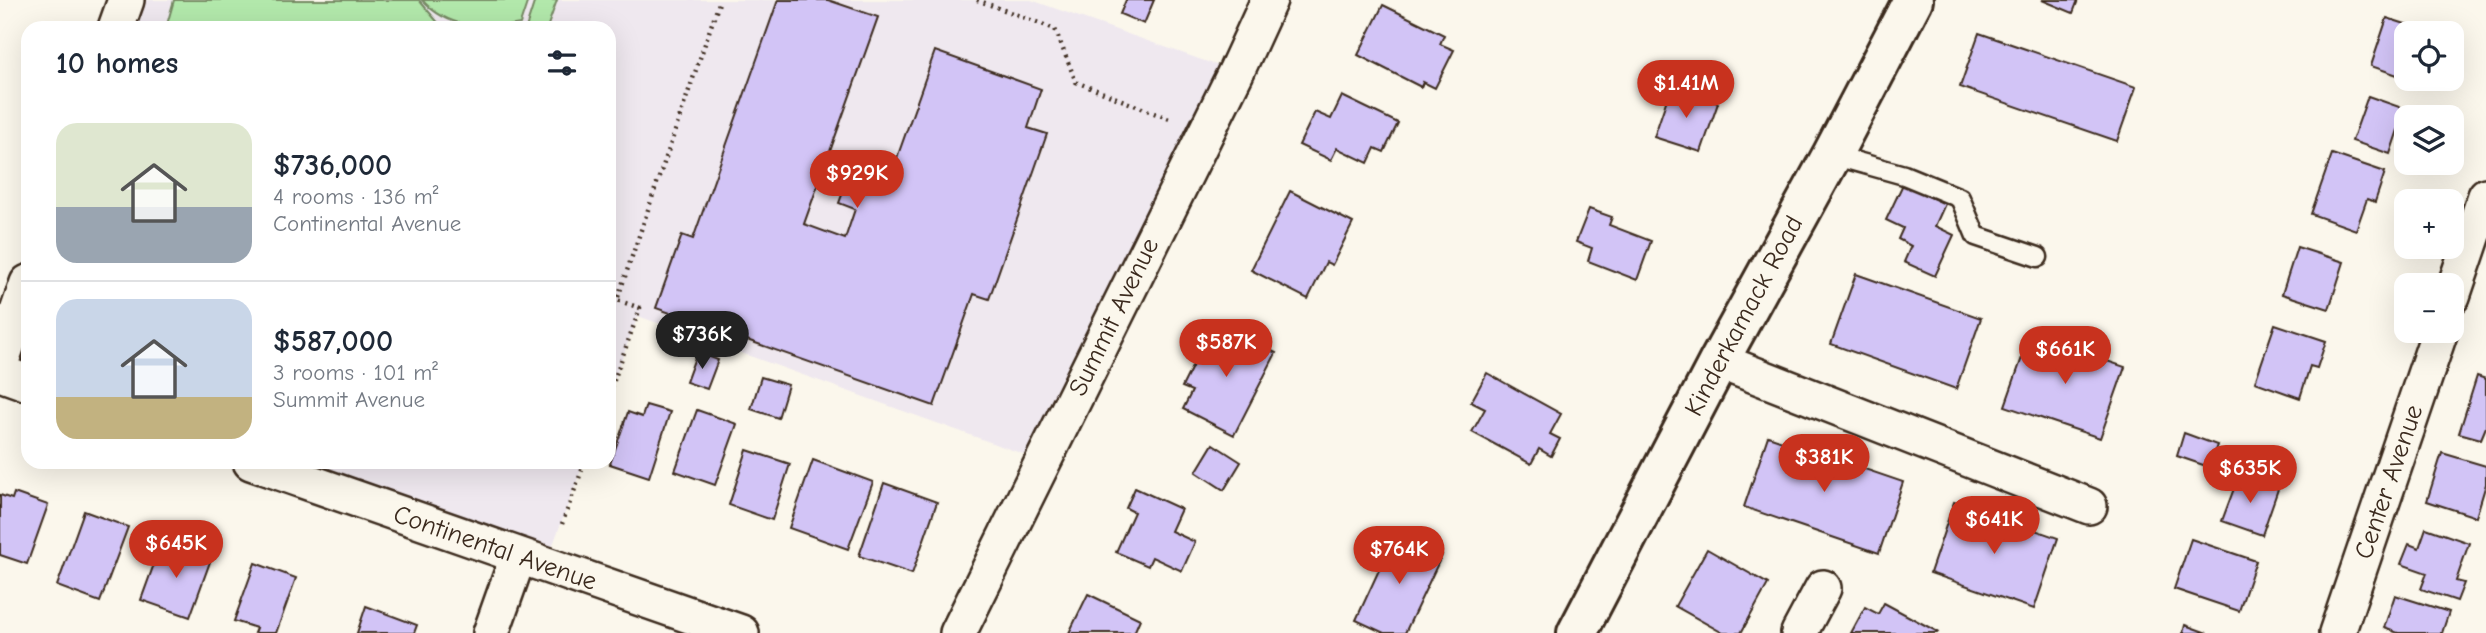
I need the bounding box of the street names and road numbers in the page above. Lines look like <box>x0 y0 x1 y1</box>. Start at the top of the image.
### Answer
street label: Kinderkamack Road <box>1679 211 1809 421</box>
street label: Summit Avenue <box>1063 233 1165 401</box>
street label: Center Avenue <box>2349 401 2429 563</box>
street label: Continental Avenue <box>389 499 601 597</box>

